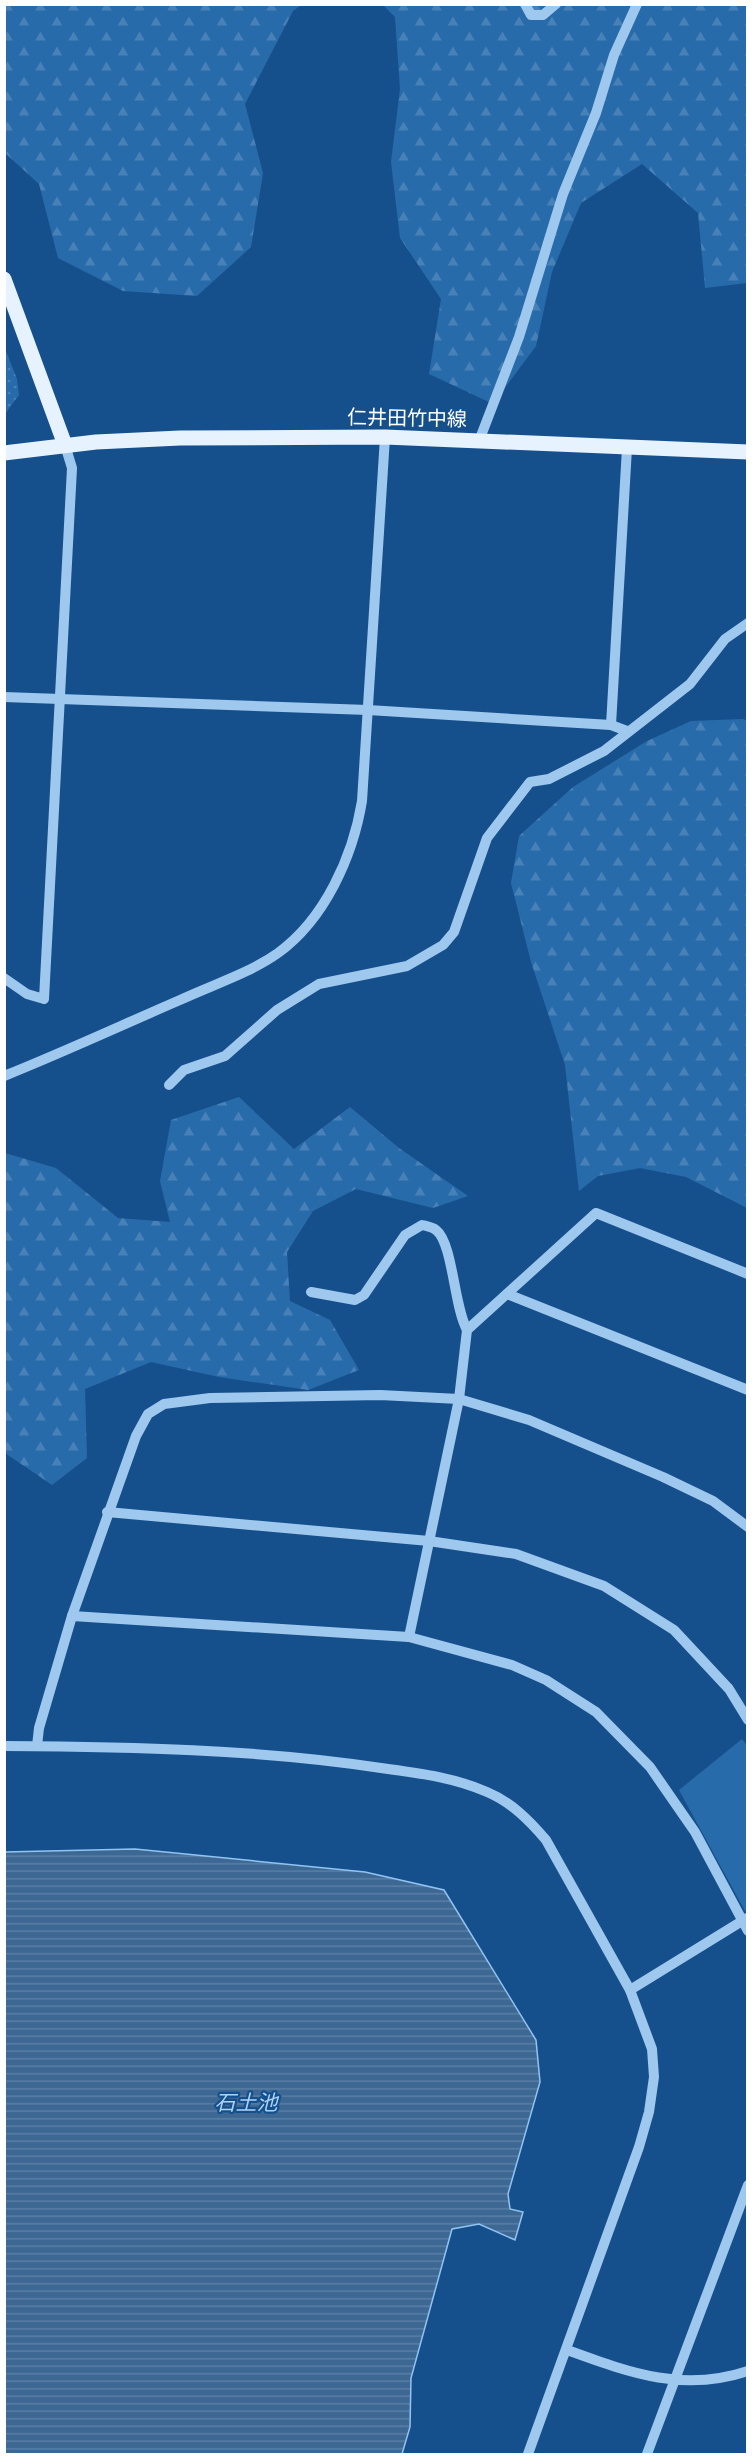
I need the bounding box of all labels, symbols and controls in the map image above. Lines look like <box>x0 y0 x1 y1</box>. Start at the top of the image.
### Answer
street label: 仁井田竹中線 <box>347 405 467 431</box>
water label: 石土池 <box>215 2090 279 2115</box>

